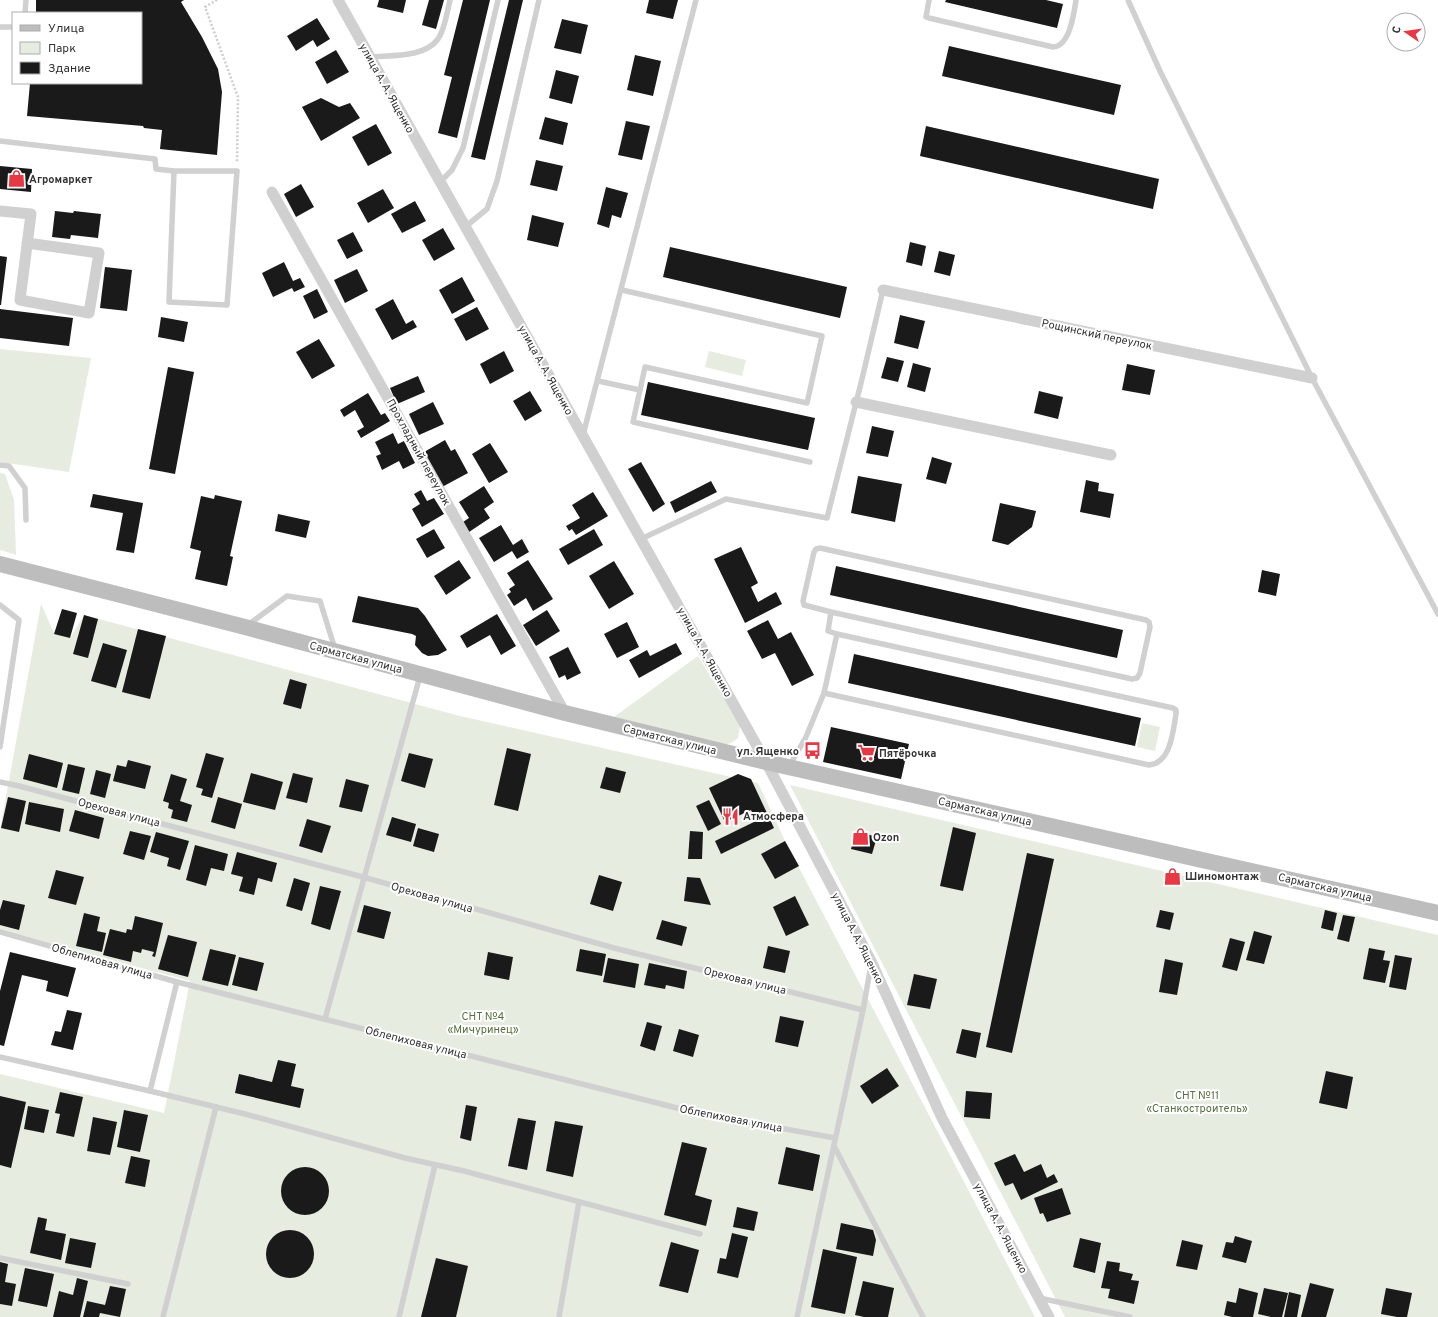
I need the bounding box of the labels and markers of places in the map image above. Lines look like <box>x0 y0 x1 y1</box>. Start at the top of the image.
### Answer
shop icon: Агромаркет <box>6 169 26 189</box>
place label: Агромаркет <box>29 173 92 187</box>
bus stop icon: ул. Ященко <box>802 741 822 761</box>
supermarket icon: Пятёрочка <box>856 743 876 763</box>
place label: ул. Ященко <box>737 745 799 759</box>
place label: Пятёрочка <box>879 747 937 761</box>
restaurant icon: Атмосфера <box>720 806 740 826</box>
place label: Атмосфера <box>743 810 804 824</box>
shop icon: Ozon <box>850 827 870 847</box>
place label: Ozon <box>873 831 899 845</box>
shop icon: Шиномонтаж <box>1162 866 1182 886</box>
place label: Шиномонтаж <box>1185 870 1260 884</box>

